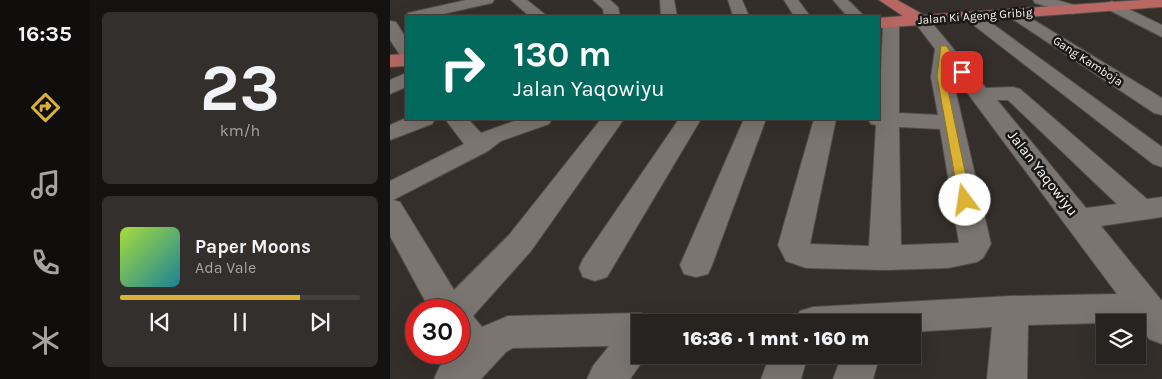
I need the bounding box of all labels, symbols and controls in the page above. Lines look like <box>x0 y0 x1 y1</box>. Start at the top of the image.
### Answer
street label: Jalan Ki Ageng Gribig <box>917 5 1033 27</box>
text: 16:35 <box>18 21 72 47</box>
street label: Gang Kamboja <box>1050 33 1126 89</box>
text: 130 m <box>513 34 611 75</box>
icon: right <box>430 35 495 100</box>
text: 23 <box>200 50 280 126</box>
pin <box>941 51 983 93</box>
icon: arrive <box>948 58 976 86</box>
text: Jalan Yaqowiyu <box>513 76 665 102</box>
icon: directions <box>28 90 63 125</box>
text: km/h <box>220 121 260 140</box>
street label: Jalan Yaqowiyu <box>1004 127 1082 219</box>
icon: music <box>28 167 63 202</box>
position arrow <box>938 173 990 225</box>
text: Paper Moons <box>195 236 311 258</box>
icon: phone <box>28 245 63 280</box>
text: Ada Vale <box>195 258 256 277</box>
speed limit sign: 30 <box>405 299 470 364</box>
icon: previous <box>146 308 174 336</box>
icon: pause <box>226 308 254 336</box>
icon: next <box>306 308 334 336</box>
map controls <box>1096 314 1146 364</box>
button: layers <box>1096 314 1146 364</box>
icon: climate <box>28 323 63 358</box>
text: 16:36 · 1 mnt · 160 m <box>683 328 869 350</box>

